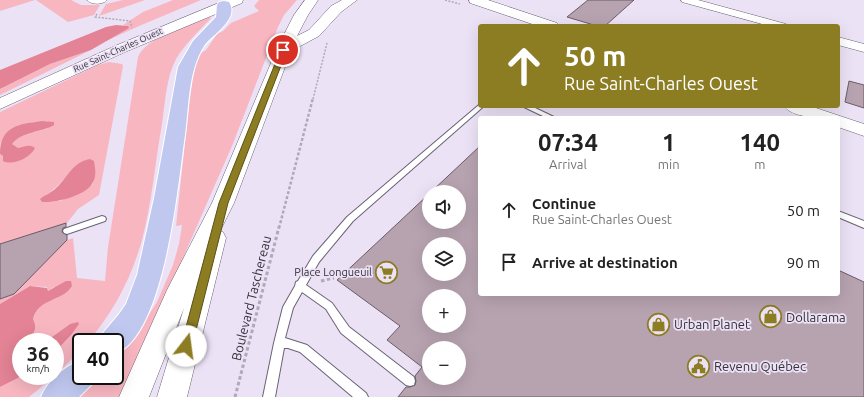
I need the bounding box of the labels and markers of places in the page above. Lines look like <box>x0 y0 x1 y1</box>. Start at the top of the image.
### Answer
pin <box>266 33 300 67</box>
supermarket icon: Place Longueuil <box>374 259 400 285</box>
place label: Place Longueuil <box>294 266 372 278</box>
shop icon: Dollarama <box>757 304 783 330</box>
place label: Dollarama <box>786 310 846 324</box>
shop icon: Urban Planet <box>646 311 672 337</box>
place label: Urban Planet <box>674 317 750 331</box>
public building icon: Revenu Québec <box>686 353 712 379</box>
place label: Revenu Québec <box>714 359 806 374</box>

